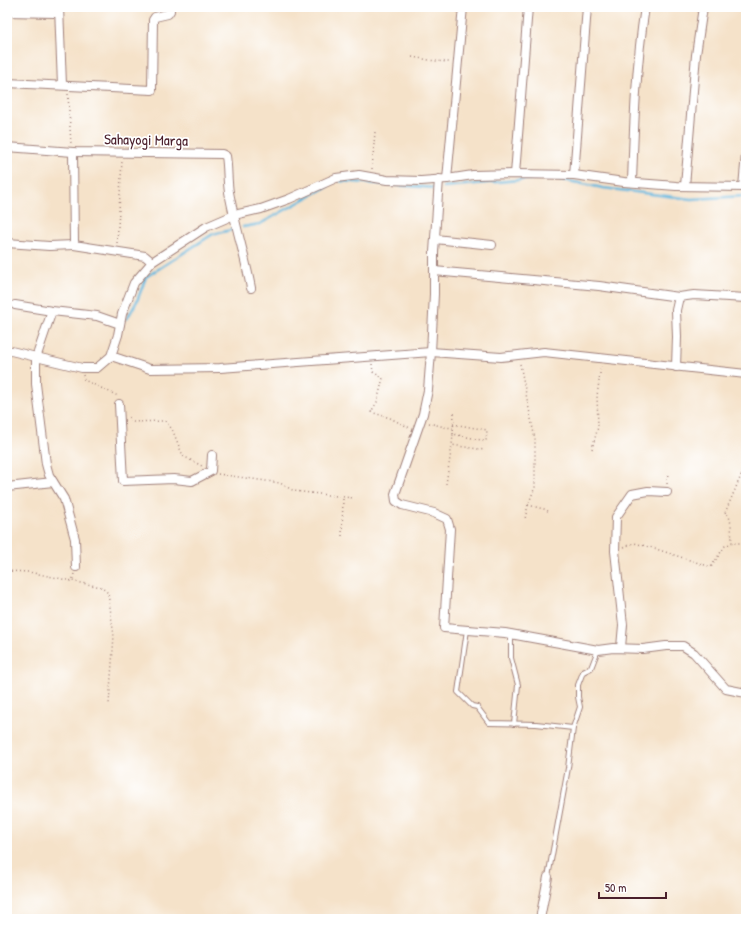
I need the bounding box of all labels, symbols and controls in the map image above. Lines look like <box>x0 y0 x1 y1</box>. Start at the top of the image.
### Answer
street label: Sahayogi Marga <box>104 128 188 151</box>
scale bar <box>599 874 666 900</box>
text: 50 m <box>605 879 626 896</box>

